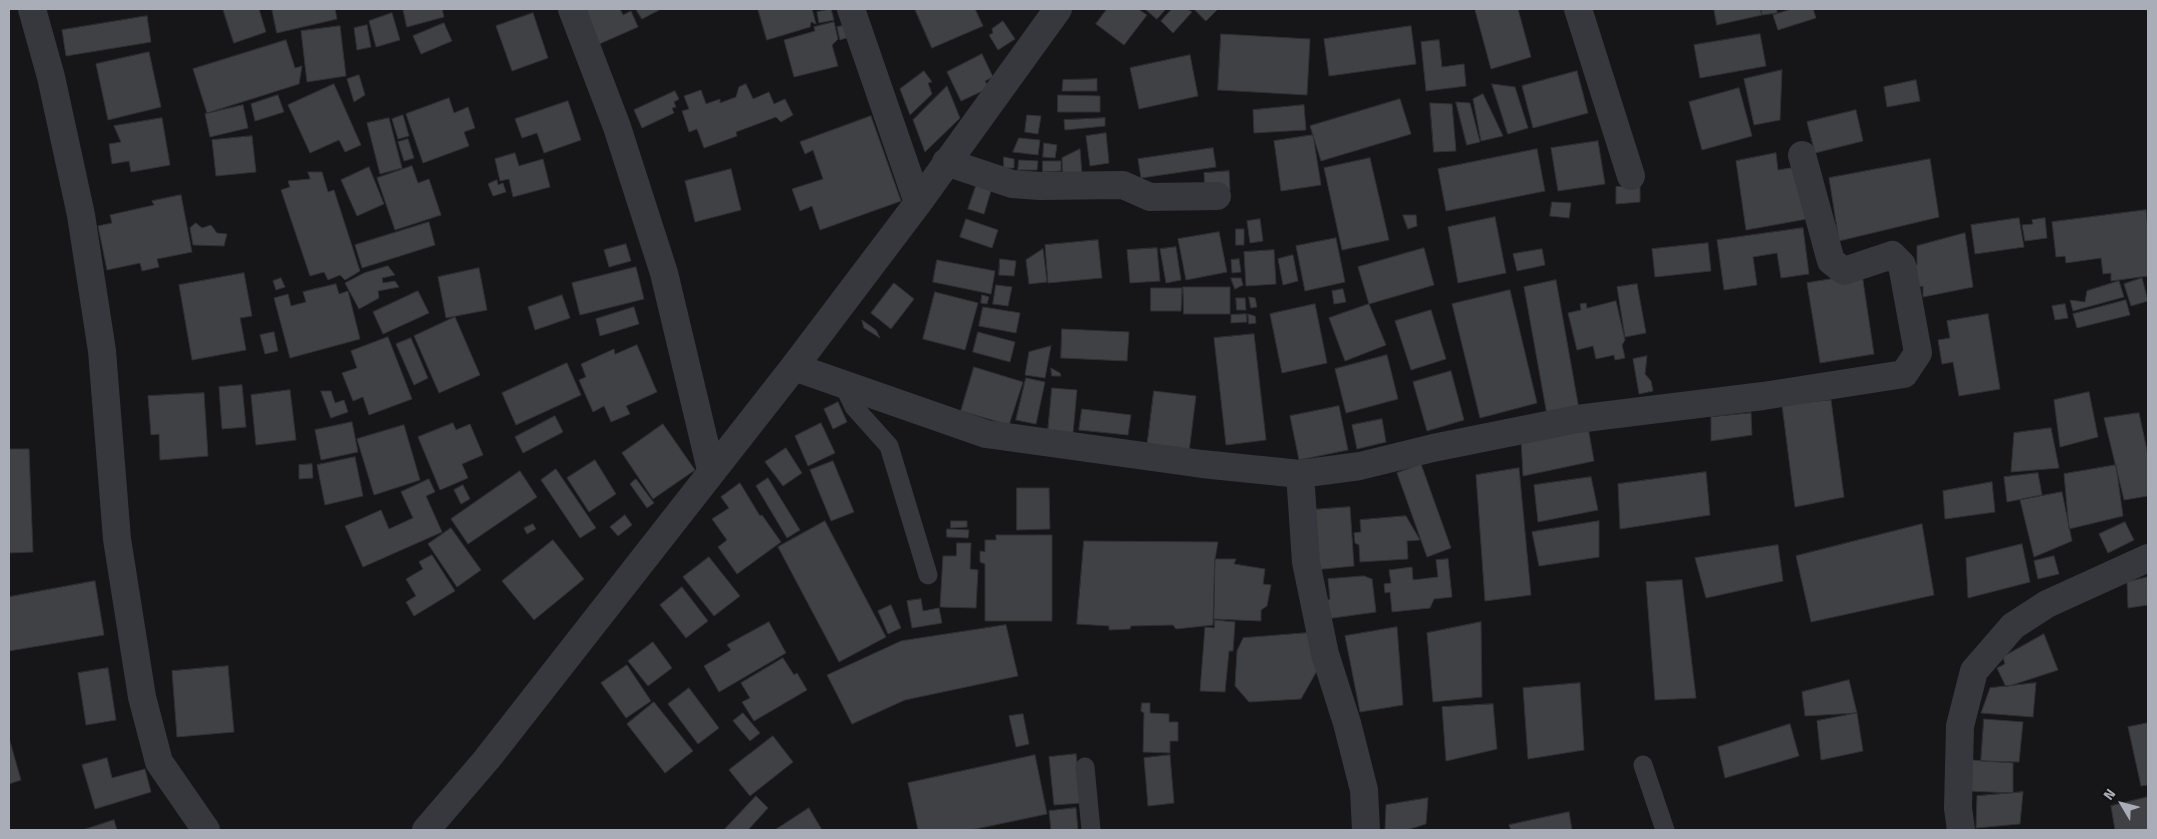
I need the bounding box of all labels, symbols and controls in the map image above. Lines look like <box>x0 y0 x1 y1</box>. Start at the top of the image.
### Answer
north arrow <box>2097 779 2147 829</box>
text: N <box>2100 786 2119 804</box>

